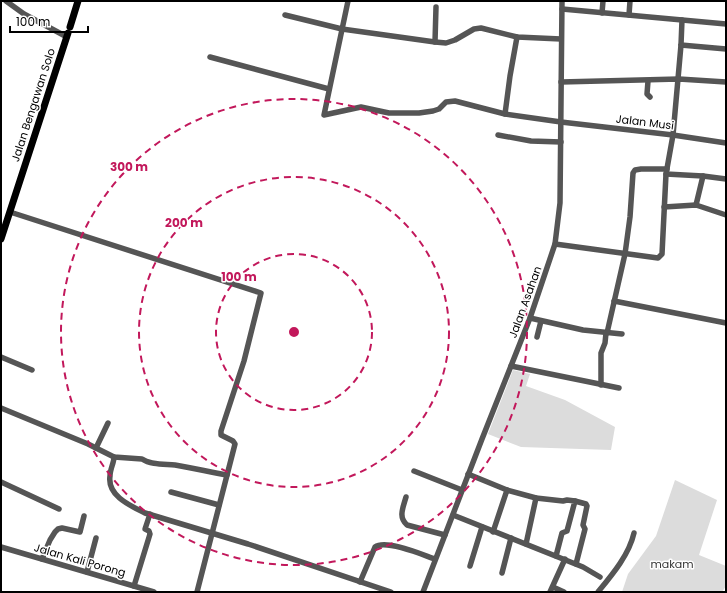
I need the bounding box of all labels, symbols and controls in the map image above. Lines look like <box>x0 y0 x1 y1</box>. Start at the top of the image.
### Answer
scale bar <box>10 8 88 34</box>
text: 100 m <box>16 13 50 30</box>
street label: Jalan Bengawan Solo <box>7 46 59 164</box>
street label: Jalan Musi <box>615 111 675 134</box>
text: 300 m <box>110 158 148 175</box>
text: 200 m <box>165 214 203 231</box>
street label: Jalan Asahan <box>505 264 545 340</box>
text: 100 m <box>221 268 257 285</box>
centre of rings <box>287 325 301 339</box>
street label: Jalan Kali Porong <box>32 539 128 581</box>
park label: makam <box>650 556 694 572</box>

